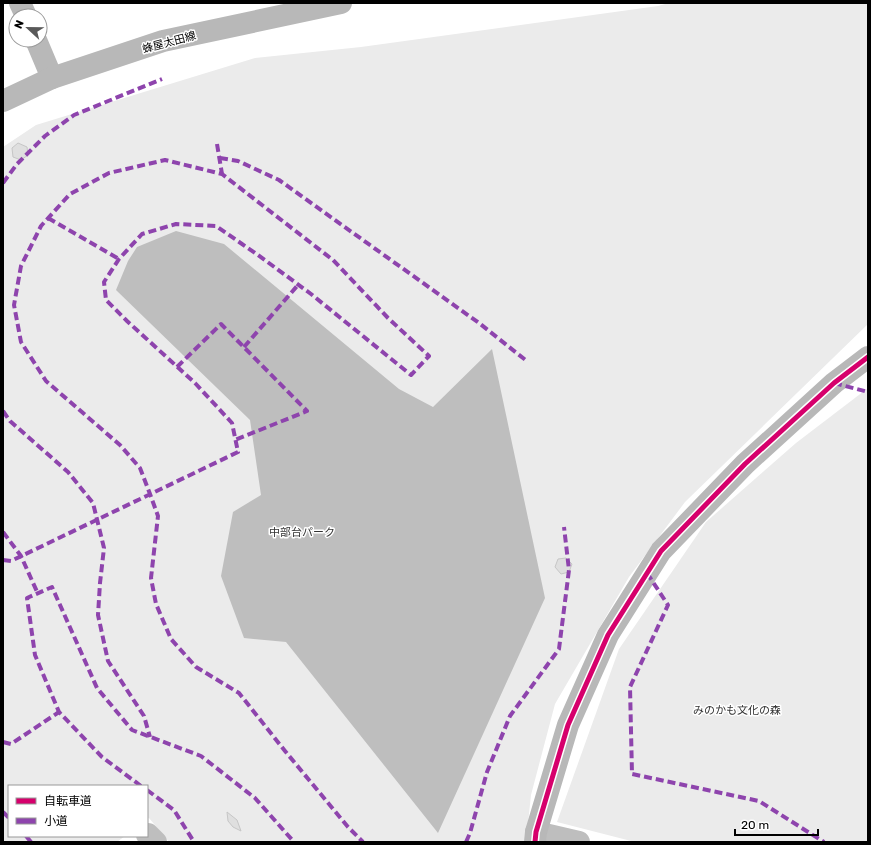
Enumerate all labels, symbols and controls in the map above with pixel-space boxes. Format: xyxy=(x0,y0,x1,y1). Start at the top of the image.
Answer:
north arrow xyxy=(8,8,48,48)
text: N xyxy=(12,18,27,31)
street label: 蜂屋太田線 xyxy=(141,29,197,56)
park label: 中部台パーク xyxy=(269,526,335,539)
park label: みのかも文化の森 xyxy=(693,704,781,717)
legend xyxy=(8,785,148,837)
text: 自転車道 xyxy=(44,794,92,808)
scale bar xyxy=(735,811,818,837)
text: 小道 xyxy=(44,814,68,828)
text: 20 m xyxy=(741,818,769,832)

